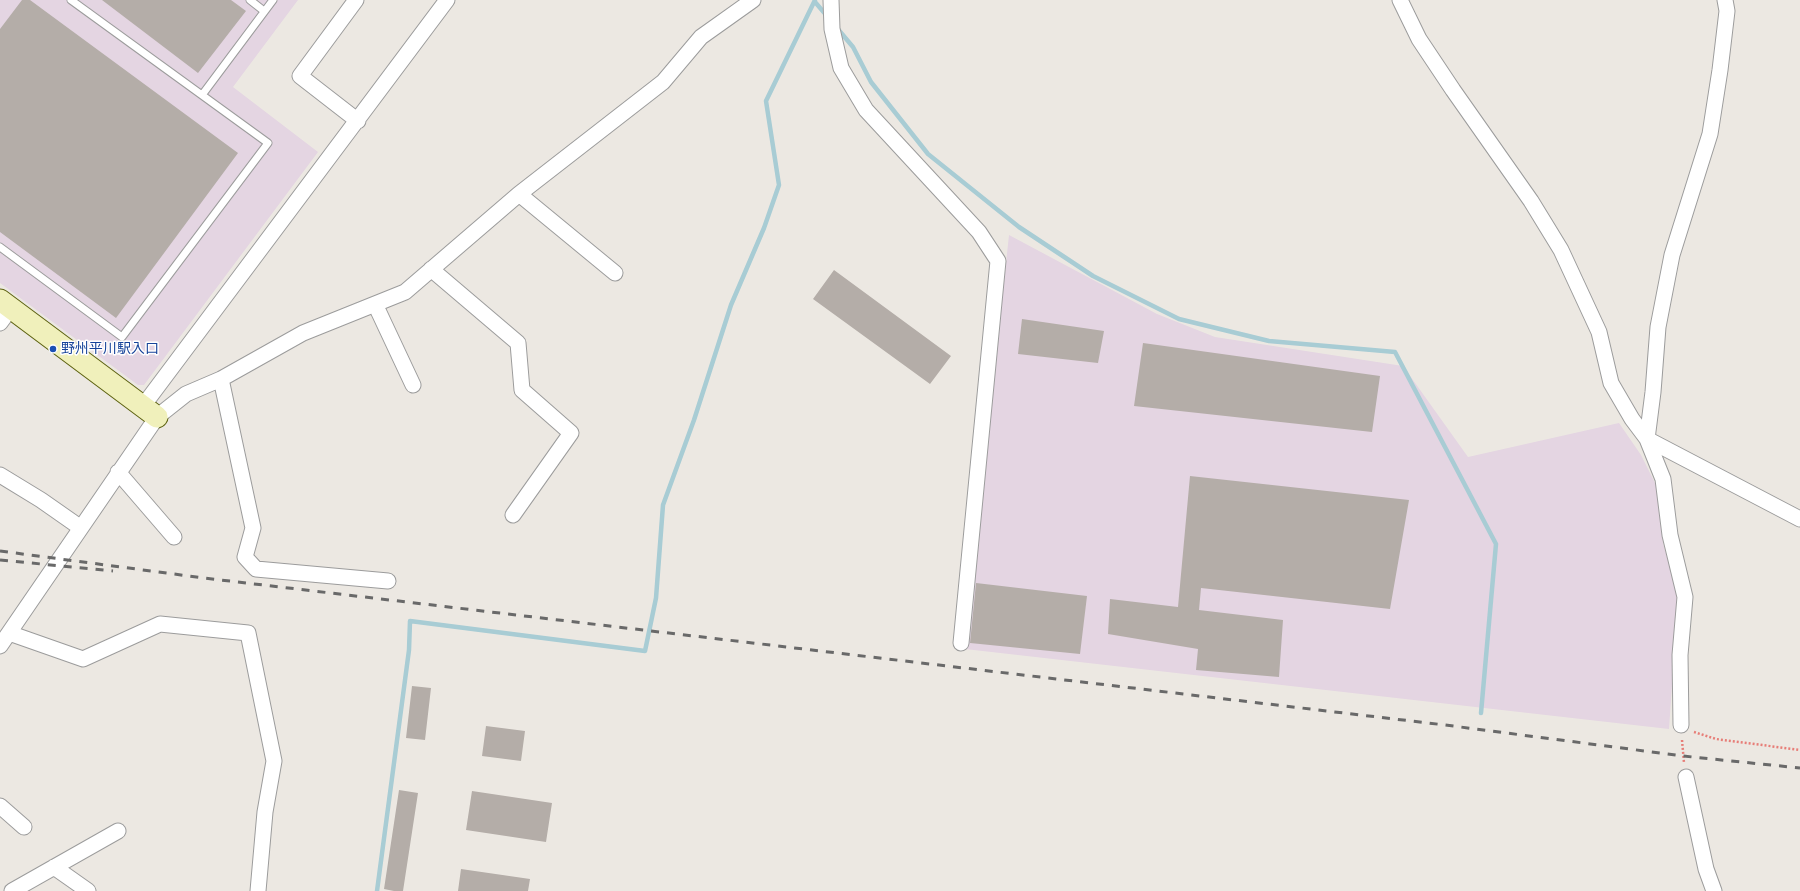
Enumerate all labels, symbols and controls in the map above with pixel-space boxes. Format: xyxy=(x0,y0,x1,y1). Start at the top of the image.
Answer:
place label: 野州平川駅入口 xyxy=(61,341,159,357)
marker: 野州平川駅入口 xyxy=(48,344,58,354)

